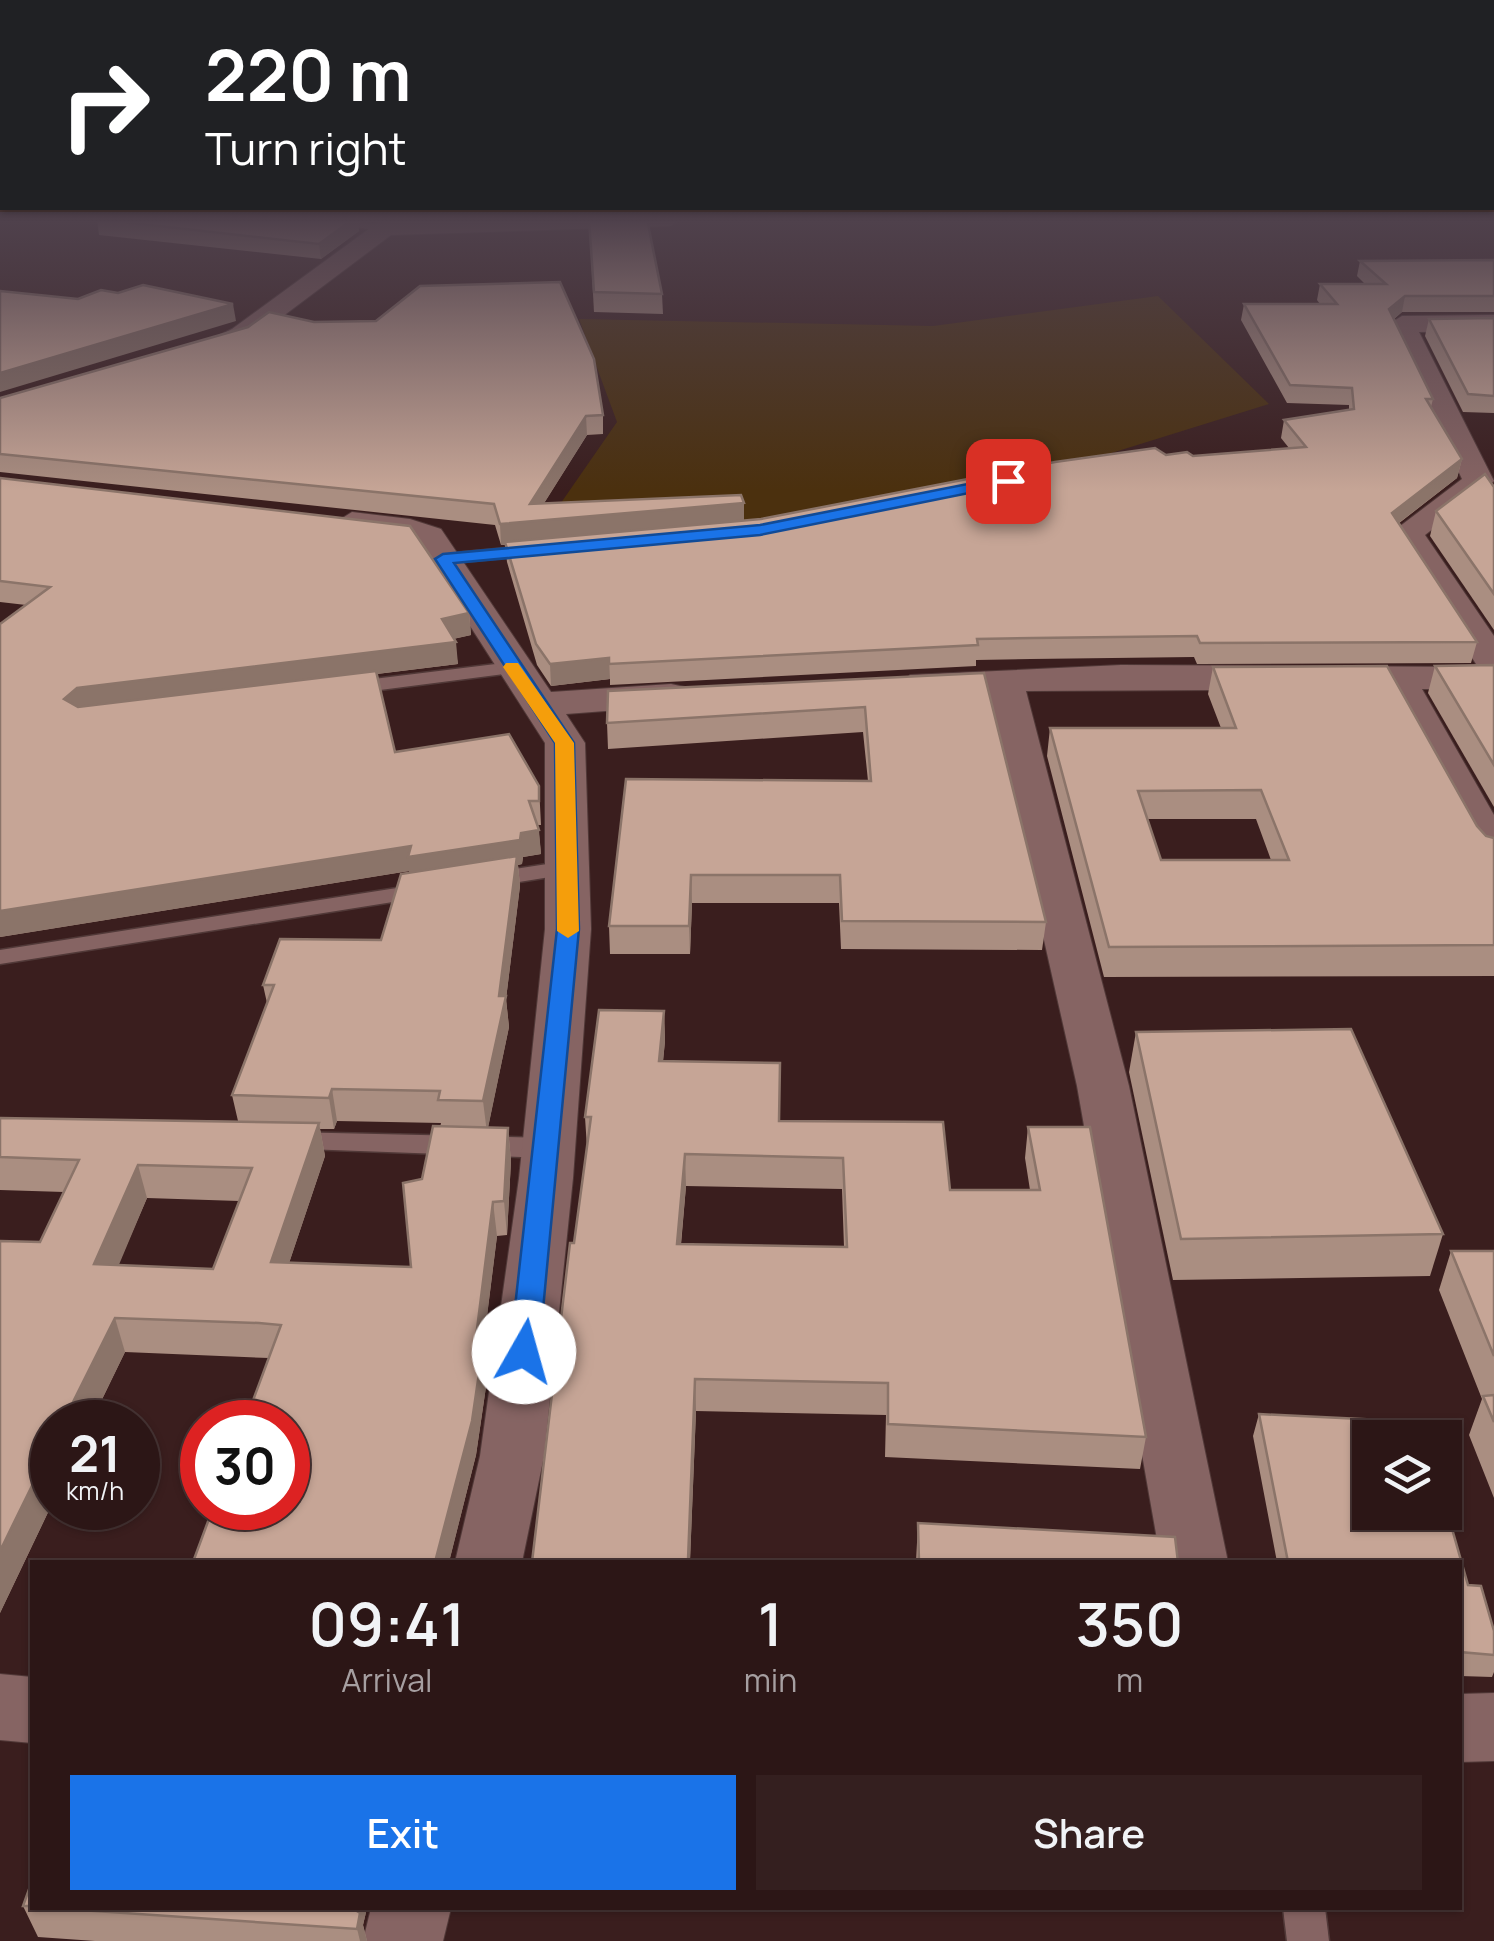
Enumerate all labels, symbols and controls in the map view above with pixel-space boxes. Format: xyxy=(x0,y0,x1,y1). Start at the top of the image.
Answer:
text: 220 m xyxy=(205,26,411,122)
icon: right xyxy=(40,40,170,170)
text: Turn right xyxy=(205,117,406,179)
pin xyxy=(966,439,1051,524)
icon: arrive xyxy=(981,454,1036,509)
position arrow xyxy=(472,1300,576,1404)
speed limit sign: 30 xyxy=(180,1400,310,1530)
text: 21 xyxy=(69,1419,121,1487)
map controls xyxy=(1352,1420,1462,1530)
button: layers xyxy=(1352,1420,1462,1530)
text: km/h xyxy=(66,1473,124,1508)
text: 09:41 xyxy=(308,1582,465,1664)
text: 1 xyxy=(758,1582,783,1664)
text: 350 xyxy=(1076,1582,1184,1664)
text: Arrival xyxy=(341,1658,433,1702)
text: min xyxy=(744,1658,797,1702)
text: m xyxy=(1116,1658,1143,1702)
button: Exit xyxy=(70,1775,736,1890)
button: Share xyxy=(756,1775,1422,1890)

